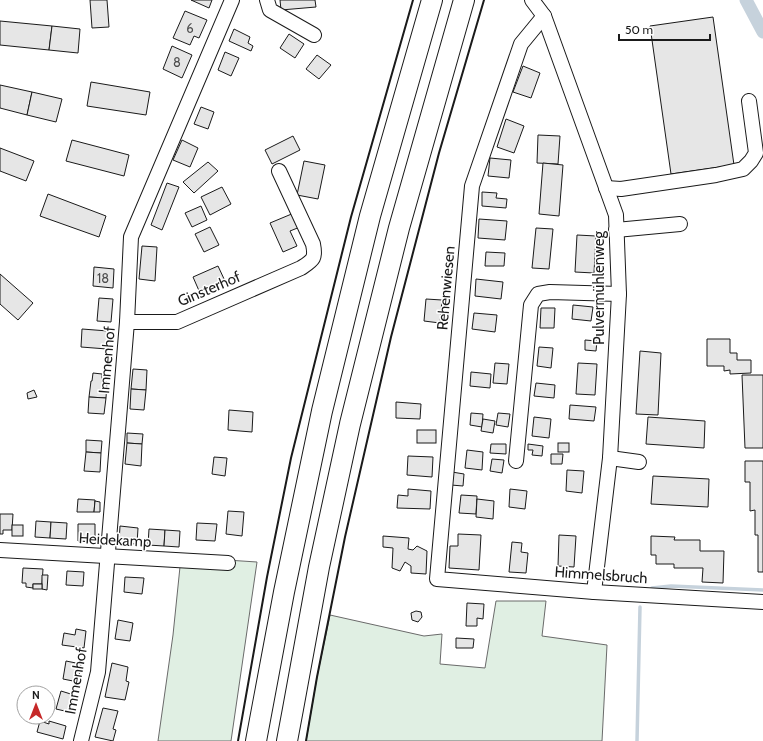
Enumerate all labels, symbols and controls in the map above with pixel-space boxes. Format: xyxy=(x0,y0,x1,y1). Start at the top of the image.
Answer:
scale bar xyxy=(619,16,710,42)
house number: 6 xyxy=(186,20,194,36)
text: 50 m xyxy=(625,22,653,37)
house number: 8 xyxy=(173,54,181,70)
street label: Pulvermühlenweg xyxy=(590,231,608,345)
street label: Rehenwiesen xyxy=(433,245,459,331)
street label: Ginsterhof xyxy=(175,268,243,310)
house number: 18 xyxy=(97,270,109,286)
street label: Immenhof xyxy=(95,326,119,394)
street label: Heidekamp xyxy=(78,529,152,551)
street label: Himmelsbruch xyxy=(554,563,648,587)
street label: Immenhof xyxy=(61,646,91,716)
north arrow xyxy=(16,685,56,725)
text: N xyxy=(32,688,40,702)

